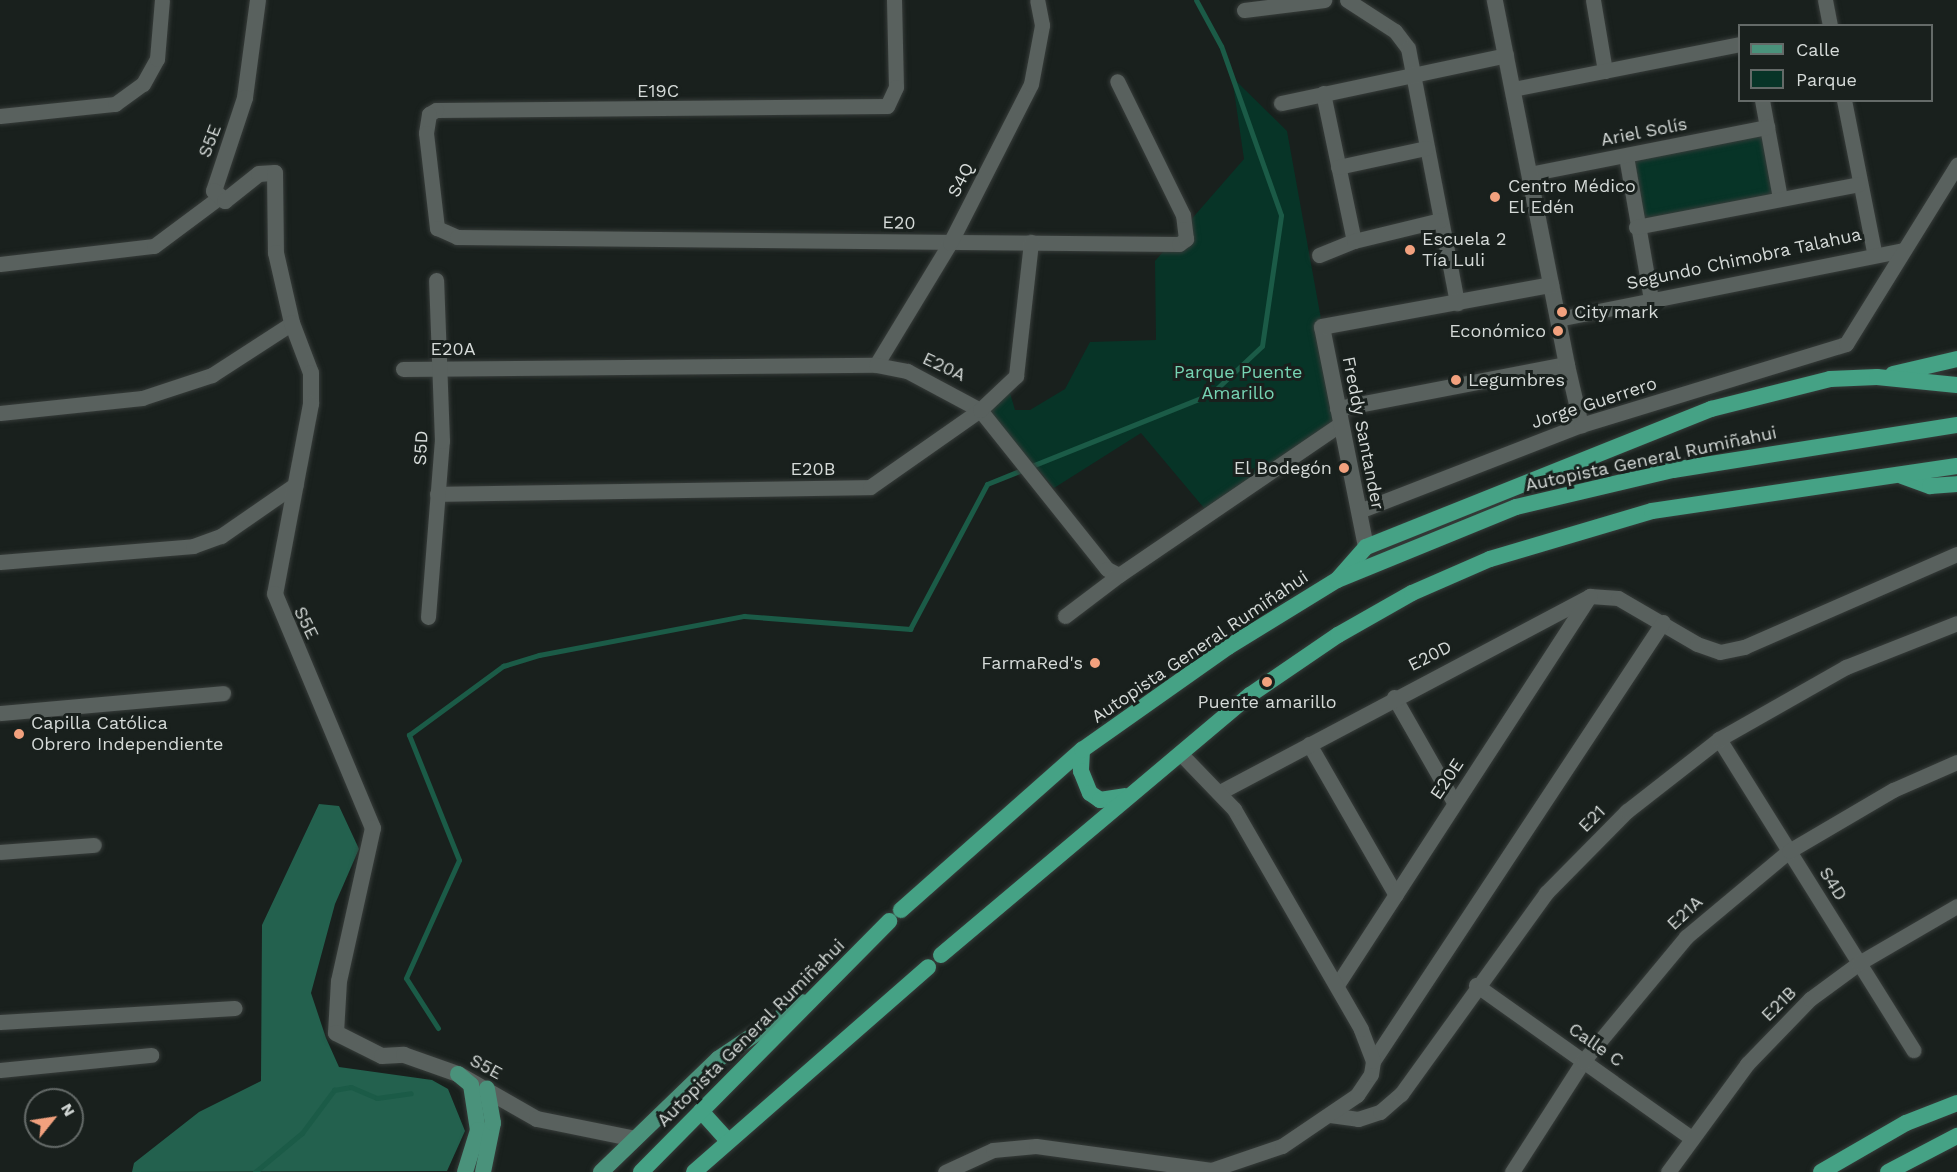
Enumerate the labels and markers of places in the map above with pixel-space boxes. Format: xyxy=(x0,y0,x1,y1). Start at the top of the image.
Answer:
place label: Centro Médico El Edén xyxy=(1508,176,1636,219)
marker: Centro Médico El Edén xyxy=(1486,188,1504,206)
place label: Escuela 2 Tía Luli xyxy=(1422,229,1507,272)
marker: Escuela 2 Tía Luli xyxy=(1403,243,1417,257)
place label: City mark xyxy=(1574,301,1659,323)
marker: City mark xyxy=(1555,305,1569,319)
place label: Económico xyxy=(1449,320,1546,342)
marker: Económico xyxy=(1551,324,1565,338)
place label: Legumbres xyxy=(1468,369,1565,391)
marker: Legumbres xyxy=(1449,373,1463,387)
place label: El Bodegón xyxy=(1233,457,1332,479)
marker: El Bodegón xyxy=(1337,461,1351,475)
place label: FarmaRed's xyxy=(981,652,1083,674)
marker: FarmaRed's xyxy=(1088,656,1102,670)
marker: Puente amarillo xyxy=(1260,675,1274,689)
place label: Puente amarillo xyxy=(1197,691,1337,713)
place label: Capilla Católica Obrero Independiente xyxy=(31,713,223,756)
marker: Capilla Católica Obrero Independiente xyxy=(12,727,26,741)

